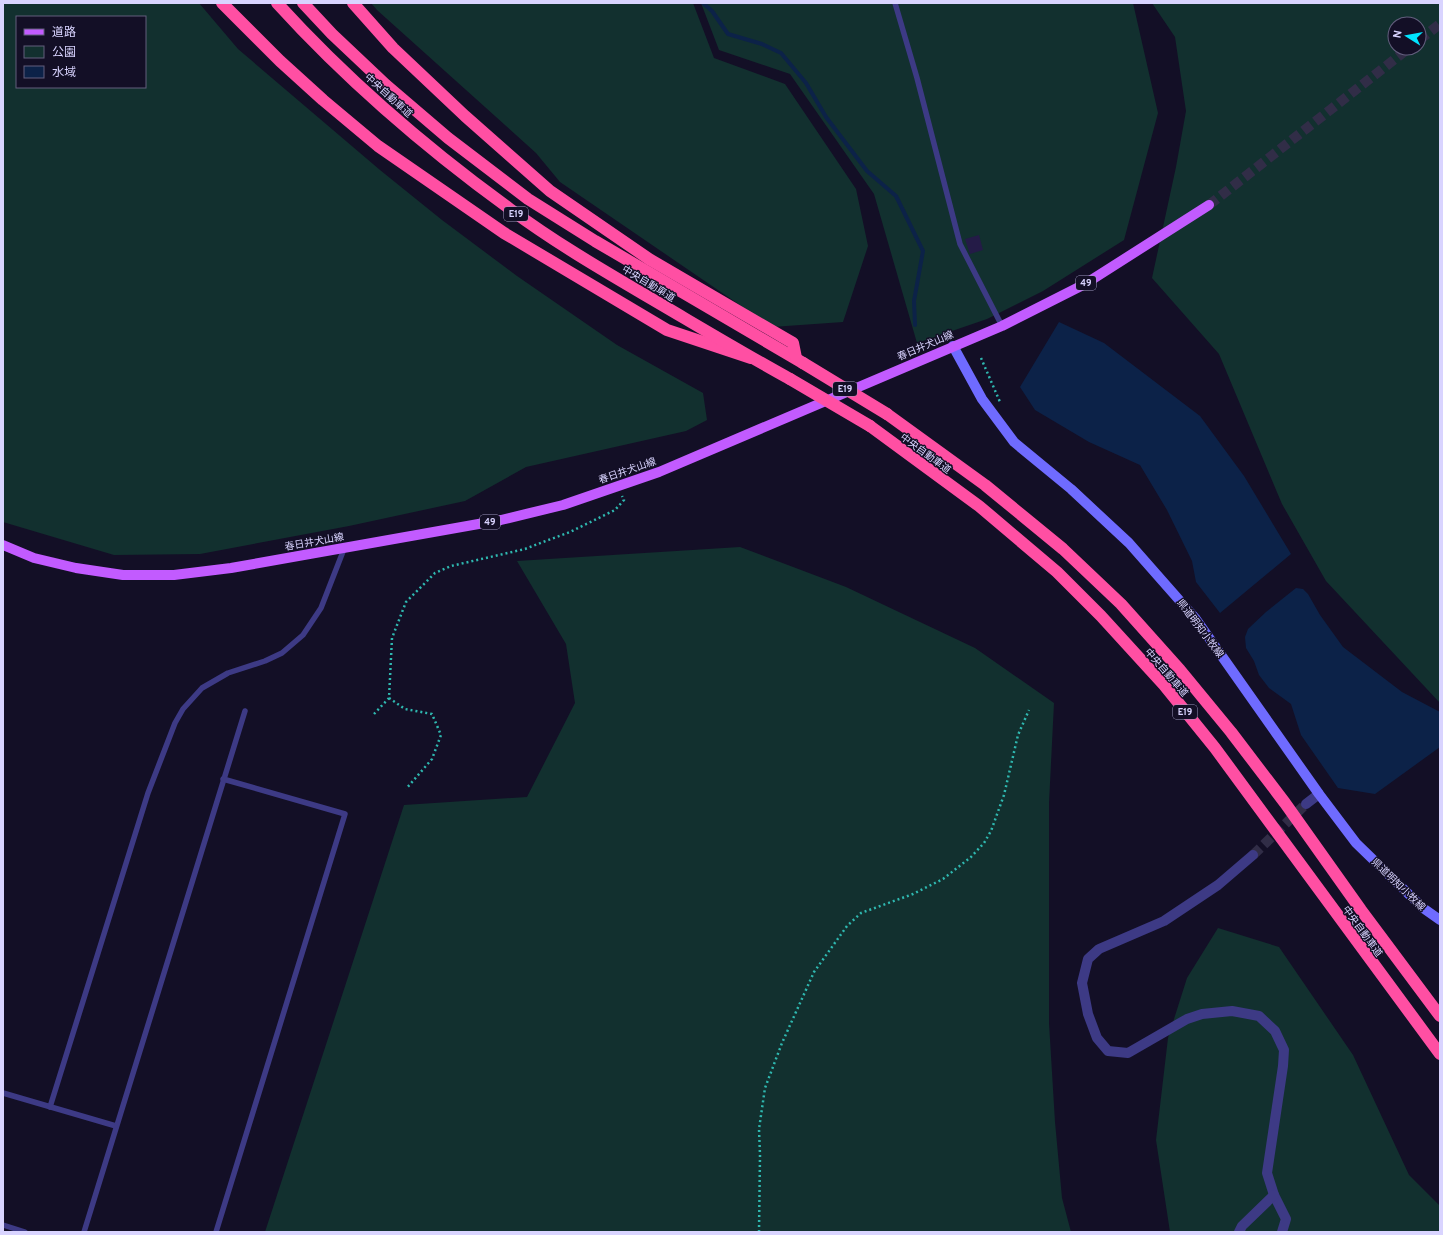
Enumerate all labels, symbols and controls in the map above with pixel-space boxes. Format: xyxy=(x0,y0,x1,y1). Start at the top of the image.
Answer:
legend xyxy=(16,16,146,88)
north arrow xyxy=(1387,16,1427,56)
text: 道路 xyxy=(52,25,76,41)
text: N xyxy=(1391,29,1406,39)
text: 公園 xyxy=(52,45,76,61)
text: 水域 xyxy=(52,65,76,81)
street label: 中央自動車道 xyxy=(361,71,415,121)
road number: E19 xyxy=(504,207,528,221)
street label: 中央自動車道 xyxy=(619,263,677,305)
road number: 49 xyxy=(1076,276,1096,290)
street label: 春日井犬山線 xyxy=(895,329,956,364)
road number: E19 xyxy=(833,382,857,396)
street label: 中央自動車道 xyxy=(897,431,953,477)
street label: 春日井犬山線 xyxy=(597,456,658,487)
road number: 49 xyxy=(480,515,500,529)
street label: 春日井犬山線 xyxy=(284,531,345,554)
street label: 県道明知小牧線 xyxy=(1174,597,1226,661)
street label: 中央自動車道 xyxy=(1141,646,1190,700)
road number: E19 xyxy=(1173,705,1197,719)
street label: 県道明知小牧線 xyxy=(1368,856,1428,914)
street label: 中央自動車道 xyxy=(1339,904,1385,960)

